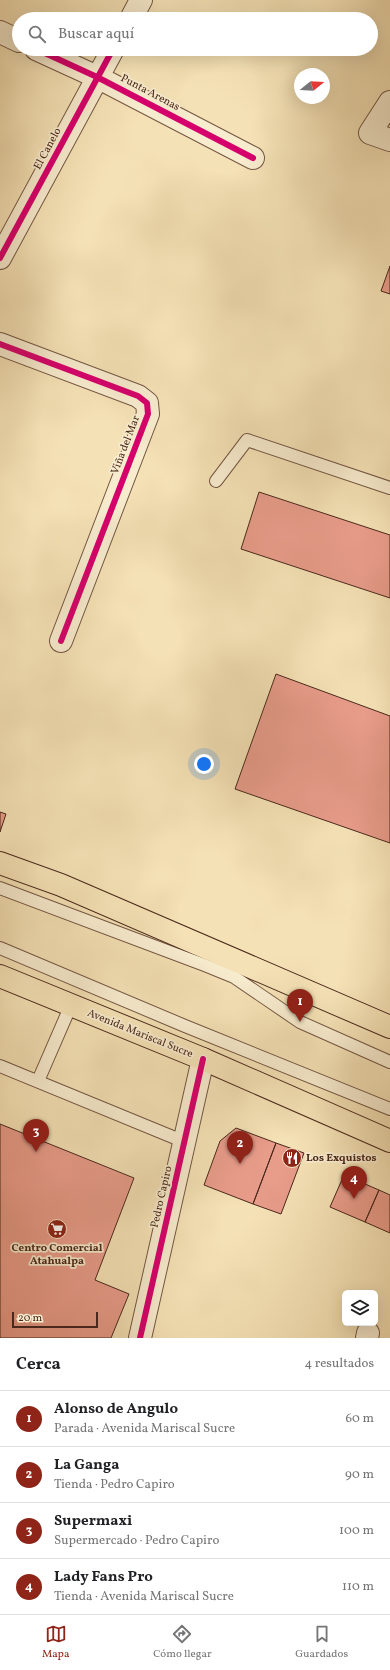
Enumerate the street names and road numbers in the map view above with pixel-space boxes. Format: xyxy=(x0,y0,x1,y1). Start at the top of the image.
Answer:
street label: Punta Arenas xyxy=(118,71,182,115)
street label: El Canelo xyxy=(31,125,65,173)
street label: Viña del Mar xyxy=(108,413,144,477)
street label: Avenida Mariscal Sucre xyxy=(85,1006,195,1062)
street label: Pedro Capiro xyxy=(148,1164,176,1229)

